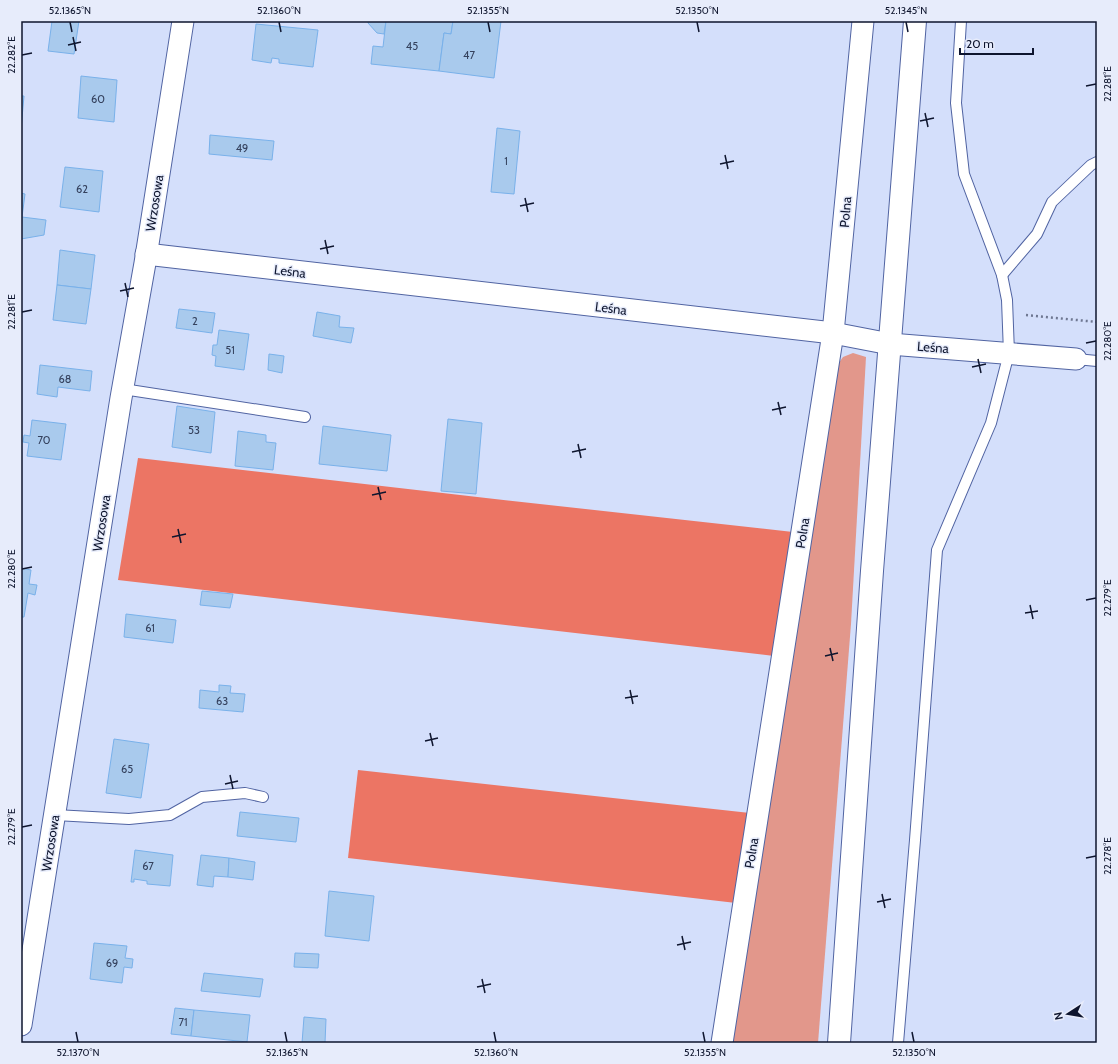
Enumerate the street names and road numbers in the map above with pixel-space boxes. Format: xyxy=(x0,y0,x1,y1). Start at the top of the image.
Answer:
street label: Wrzosowa xyxy=(142,173,166,233)
street label: Polna xyxy=(836,195,854,228)
street label: Leśna xyxy=(273,261,308,281)
street label: Leśna xyxy=(594,298,629,318)
street label: Leśna xyxy=(917,338,950,356)
street label: Wrzosowa xyxy=(89,493,113,553)
street label: Polna xyxy=(792,516,812,550)
street label: Wrzosowa xyxy=(38,813,62,873)
street label: Polna xyxy=(741,836,761,870)

